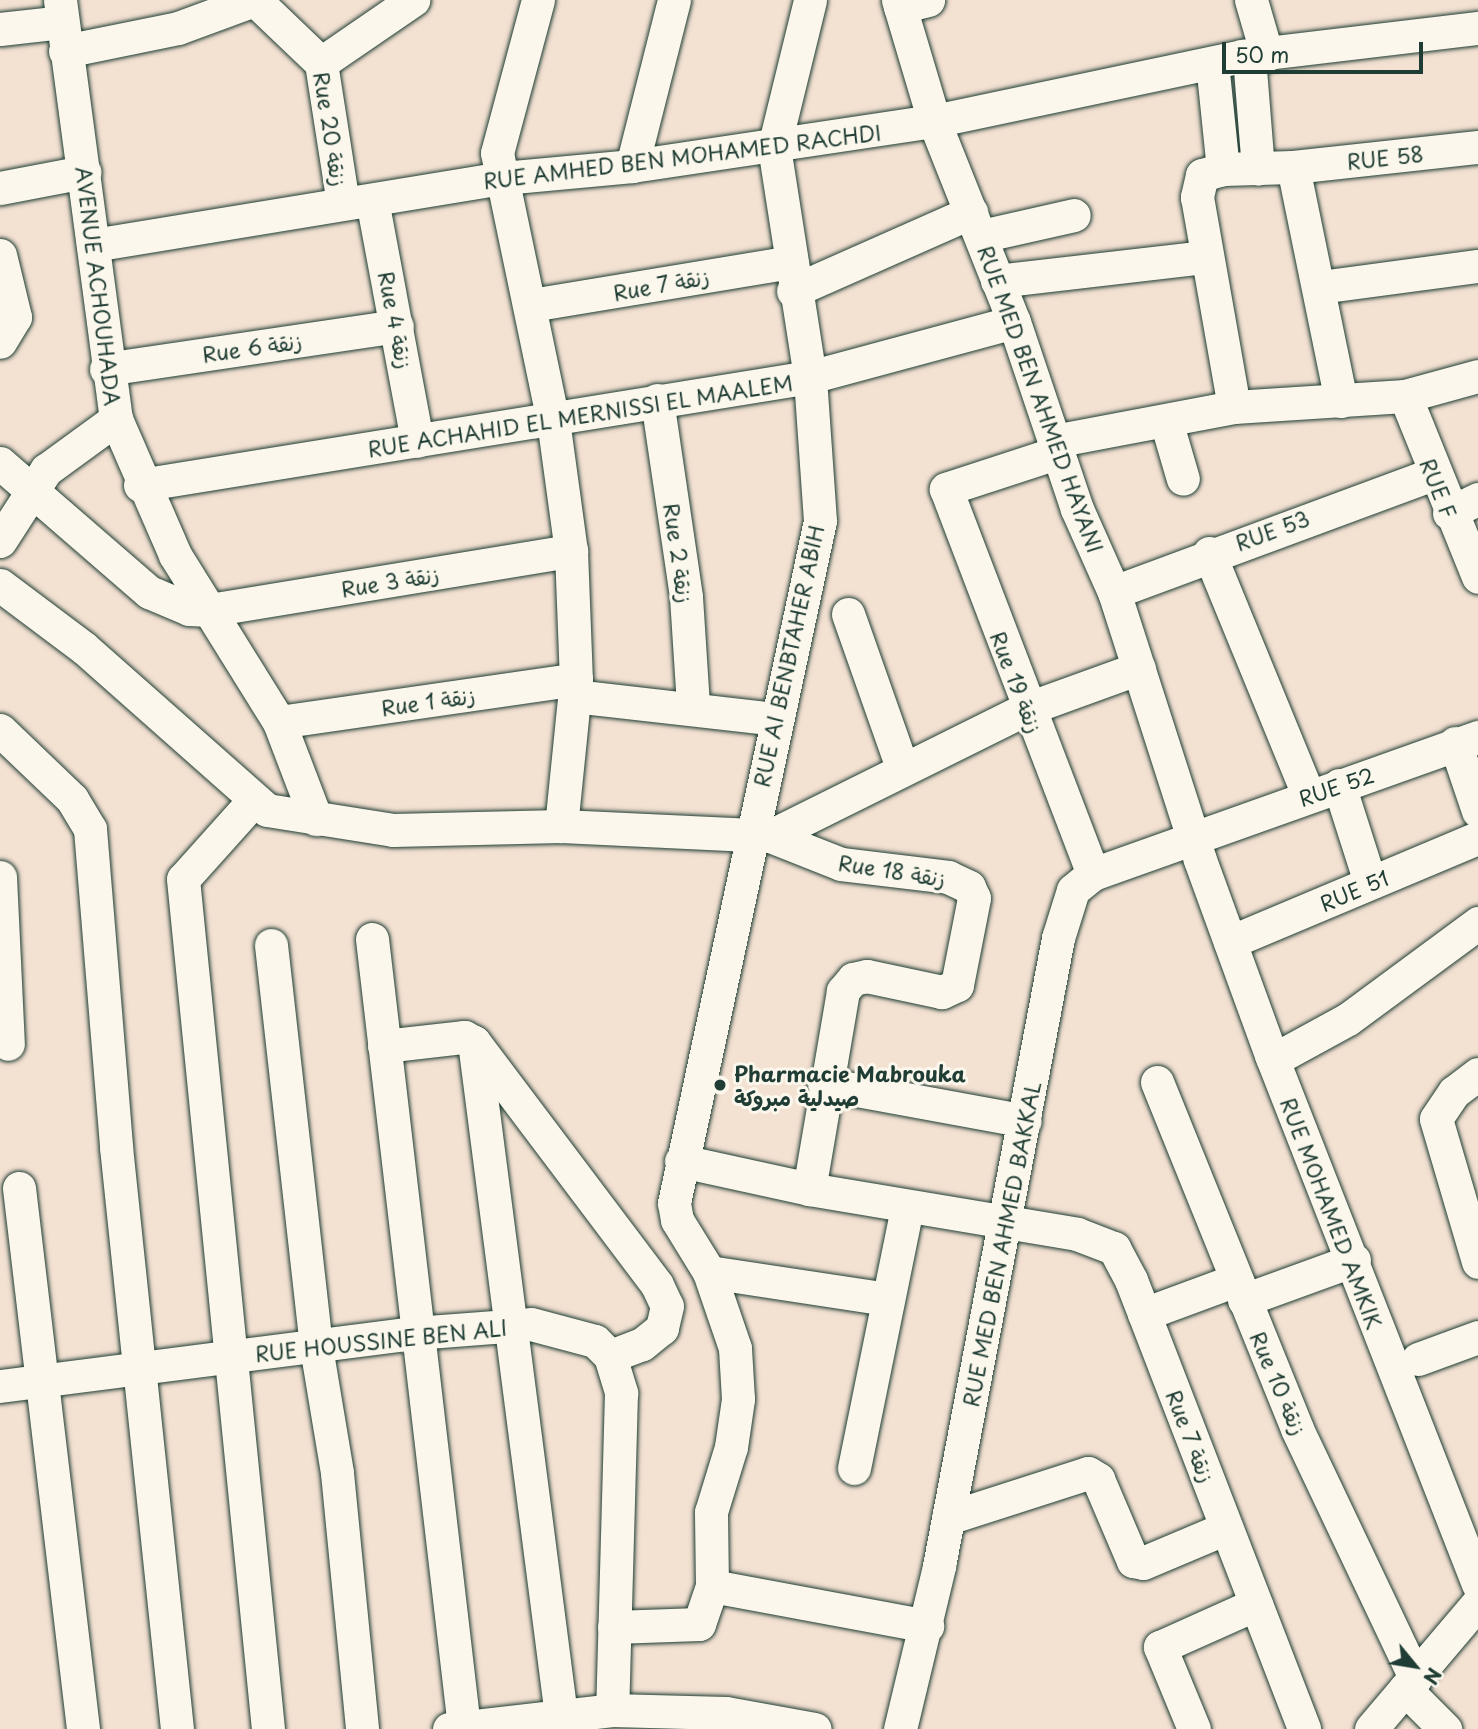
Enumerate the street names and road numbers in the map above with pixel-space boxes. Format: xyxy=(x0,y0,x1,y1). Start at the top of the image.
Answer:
street label: Rue 20 زنقة xyxy=(309,69,353,189)
street label: RUE AMHED BEN MOHAMED RACHDI xyxy=(481,119,883,193)
street label: RUE 58 xyxy=(1345,140,1425,174)
street label: AVENUE ACHOUHADA xyxy=(72,165,126,407)
street label: RUE MED BEN AHMED HAYANI xyxy=(973,241,1109,557)
street label: Rue 7 زنقة xyxy=(610,263,712,305)
street label: Rue 4 زنقة xyxy=(374,268,418,372)
street label: Rue 6 زنقة xyxy=(200,327,304,367)
street label: RUE ACHAHID EL MERNISSI EL MAALEM xyxy=(364,369,796,461)
street label: RUE F xyxy=(1415,454,1463,522)
street label: Rue 2 زنقة xyxy=(659,501,699,605)
street label: RUE 53 xyxy=(1231,505,1313,555)
street label: RUE AI BENBTAHER ABIH xyxy=(748,521,828,791)
street label: Rue 3 زنقة xyxy=(338,561,442,601)
street label: Rue 19 زنقة xyxy=(986,627,1048,737)
street label: Rue 1 زنقة xyxy=(378,682,478,720)
street label: RUE 52 xyxy=(1295,761,1377,811)
street label: Rue 18 زنقة xyxy=(836,849,948,891)
street label: RUE 51 xyxy=(1315,864,1393,916)
street label: RUE MED BEN AHMED BAKKAL xyxy=(957,1078,1045,1410)
street label: RUE MOHAMED AMKIK xyxy=(1276,1093,1388,1333)
street label: RUE HOUSSINE BEN ALI xyxy=(254,1314,508,1366)
street label: Rue 10 زنقة xyxy=(1246,1327,1312,1439)
street label: Rue 7 زنقة xyxy=(1162,1385,1220,1487)

